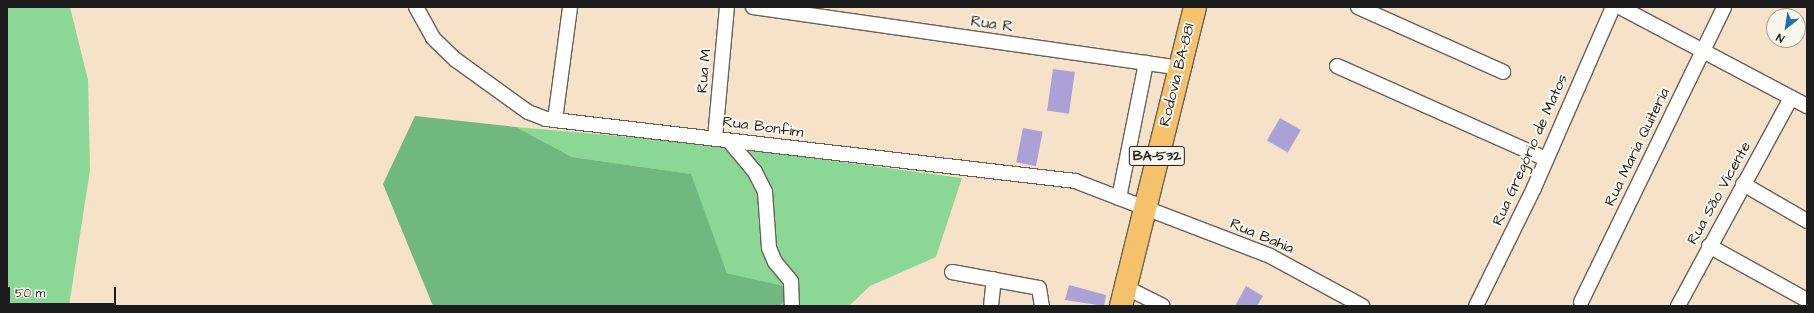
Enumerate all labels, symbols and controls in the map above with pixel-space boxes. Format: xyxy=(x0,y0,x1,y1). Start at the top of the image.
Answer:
north arrow xyxy=(1766,8,1806,48)
street label: Rua R xyxy=(970,12,1014,36)
street label: Rodovia BA-881 xyxy=(1156,22,1198,128)
text: N xyxy=(1774,30,1787,46)
street label: Rua M xyxy=(693,48,715,94)
street label: Rua Gregório de Matos xyxy=(1488,72,1572,228)
street label: Rua Maria Quiteria xyxy=(1601,85,1673,209)
street label: Rua Bonfim xyxy=(721,112,805,142)
street label: Rua São Vicente xyxy=(1683,139,1755,247)
road number: BA-532 xyxy=(1128,144,1186,168)
street label: Rua Bahia xyxy=(1227,215,1297,257)
scale bar xyxy=(10,279,118,305)
text: 50 m xyxy=(15,285,45,302)

